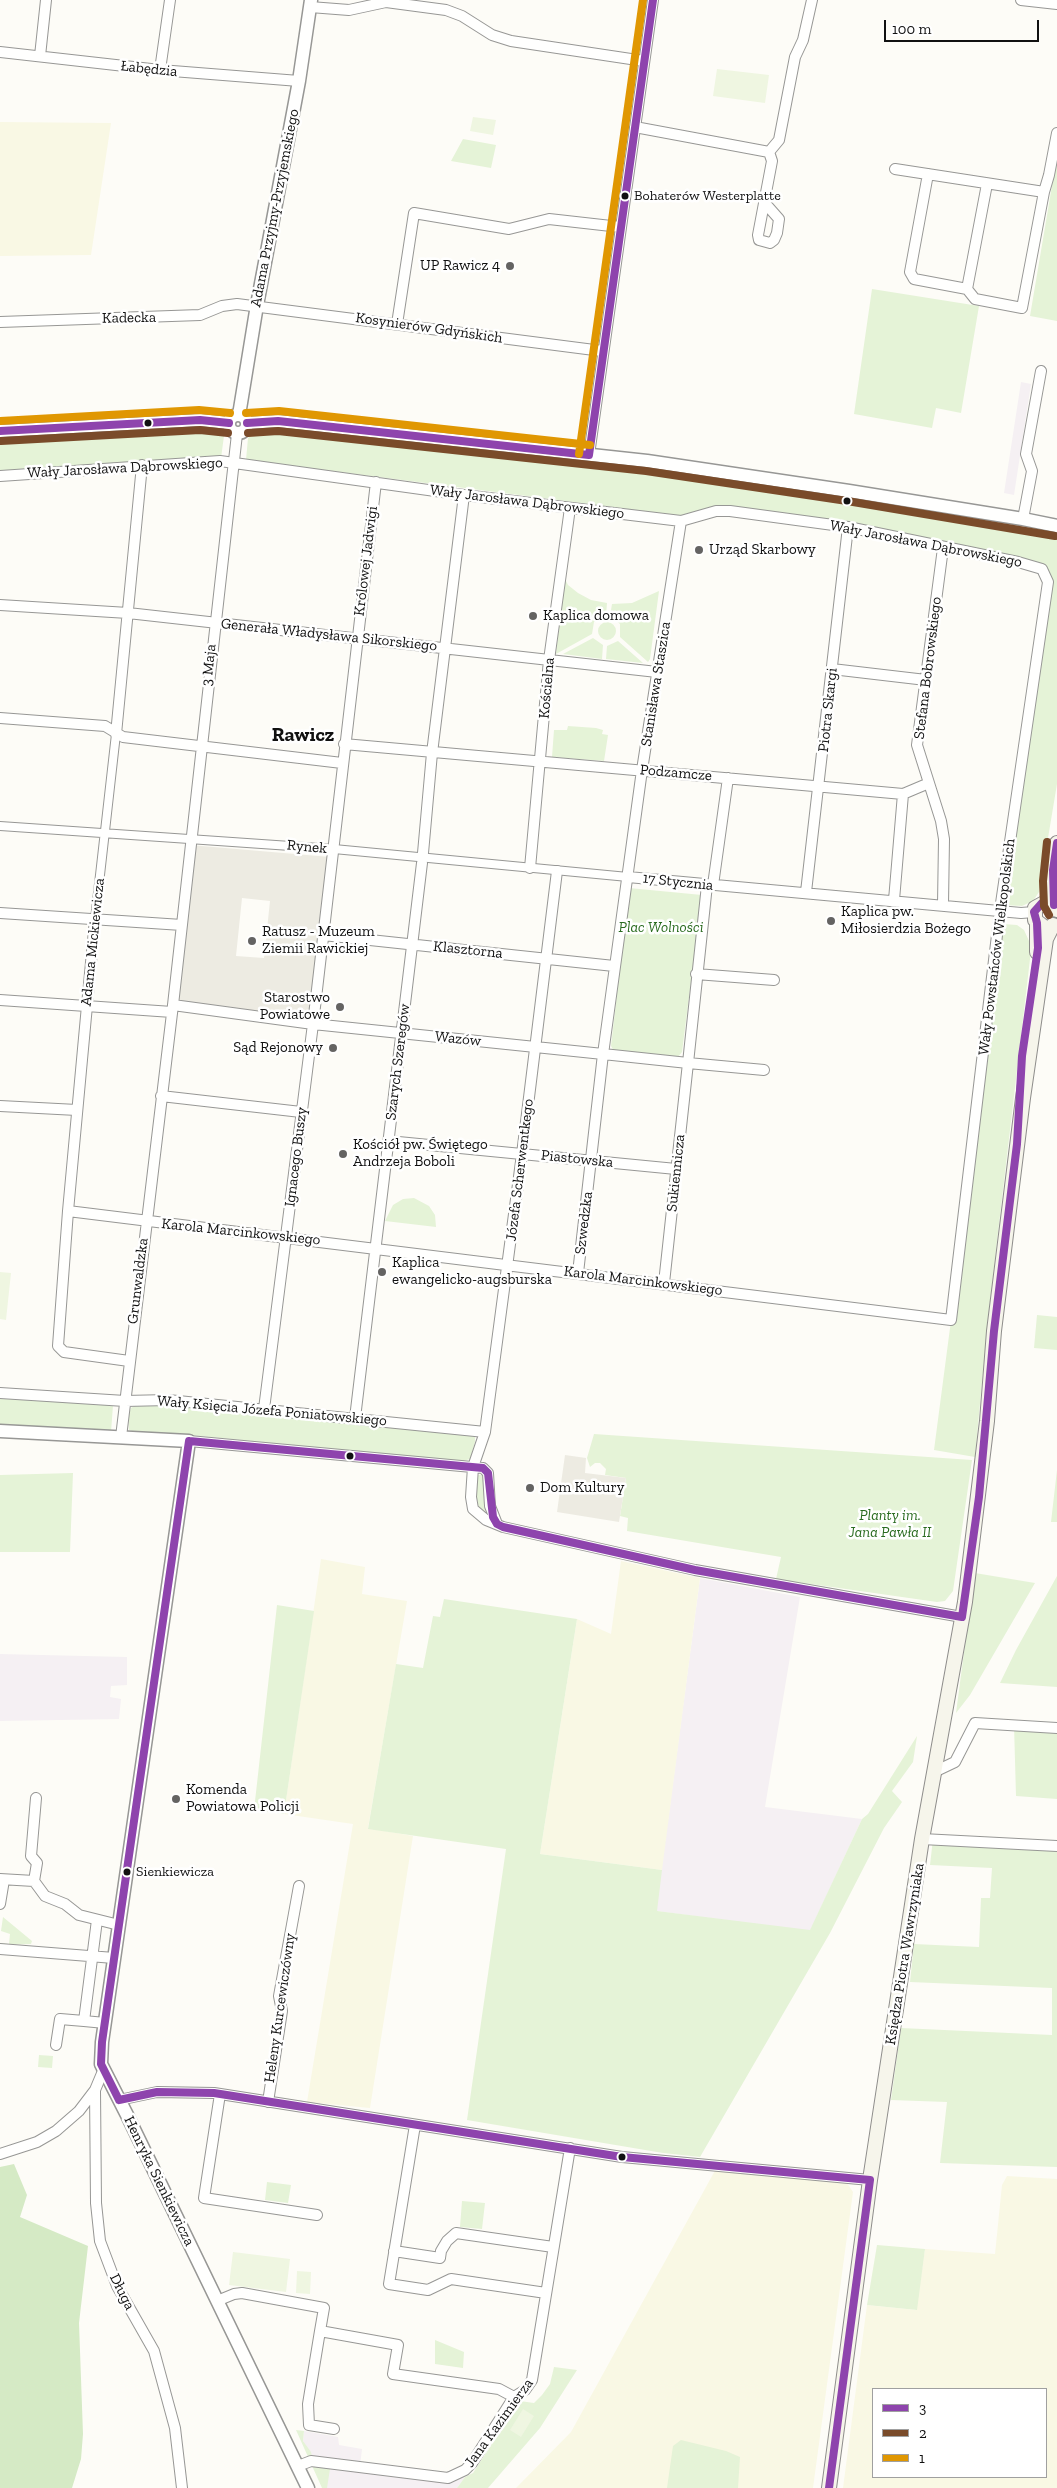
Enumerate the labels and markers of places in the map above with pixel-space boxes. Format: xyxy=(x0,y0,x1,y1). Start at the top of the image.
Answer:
place label: Bohaterów Westerplatte xyxy=(634,188,781,204)
marker: Bohaterów Westerplatte xyxy=(620,191,630,201)
place label: UP Rawicz 4 xyxy=(420,257,500,275)
marker: UP Rawicz 4 xyxy=(504,260,516,272)
unlabelled marker xyxy=(143,418,153,428)
unlabelled marker xyxy=(842,496,852,506)
place label: Urząd Skarbowy xyxy=(709,541,816,559)
marker: Urząd Skarbowy xyxy=(693,544,705,556)
place label: Kaplica domowa xyxy=(543,607,649,625)
marker: Kaplica domowa xyxy=(527,610,539,622)
place label: Kaplica pw. Miłosierdzia Bożego xyxy=(841,903,971,938)
marker: Kaplica pw. Miłosierdzia Bożego xyxy=(825,915,837,927)
place label: Ratusz - Muzeum Ziemii Rawickiej xyxy=(262,923,375,958)
marker: Ratusz - Muzeum Ziemii Rawickiej xyxy=(246,935,258,947)
place label: Starostwo Powiatowe xyxy=(260,989,330,1024)
marker: Starostwo Powiatowe xyxy=(334,1001,346,1013)
place label: Sąd Rejonowy xyxy=(233,1039,323,1057)
marker: Sąd Rejonowy xyxy=(327,1042,339,1054)
place label: Kościół pw. Świętego Andrzeja Boboli xyxy=(353,1136,488,1171)
marker: Kościół pw. Świętego Andrzeja Boboli xyxy=(337,1148,349,1160)
place label: Kaplica ewangelicko-augsburska xyxy=(392,1254,552,1289)
marker: Kaplica ewangelicko-augsburska xyxy=(376,1266,388,1278)
unlabelled marker xyxy=(345,1451,355,1461)
place label: Dom Kultury xyxy=(540,1479,624,1497)
marker: Dom Kultury xyxy=(524,1482,536,1494)
place label: Komenda Powiatowa Policji xyxy=(186,1781,299,1816)
marker: Komenda Powiatowa Policji xyxy=(170,1793,182,1805)
place label: Sienkiewicza xyxy=(136,1864,214,1880)
marker: Sienkiewicza xyxy=(122,1867,132,1877)
unlabelled marker xyxy=(617,2152,627,2162)

